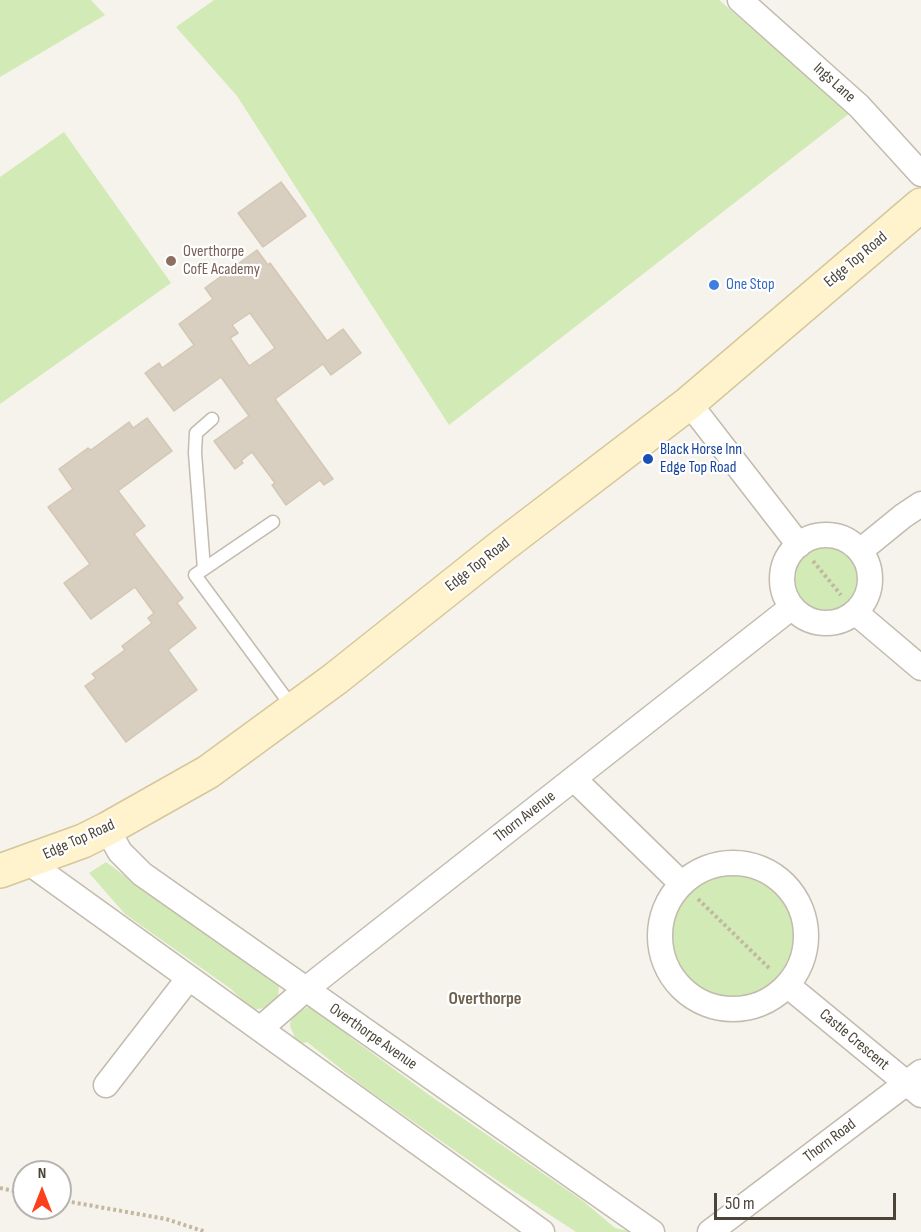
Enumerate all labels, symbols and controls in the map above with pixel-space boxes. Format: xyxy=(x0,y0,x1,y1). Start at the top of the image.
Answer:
street label: Ings Lane xyxy=(809,59,859,107)
street label: Edge Top Road xyxy=(821,228,891,292)
place label: Overthorpe CofE Academy xyxy=(183,242,260,280)
marker: Overthorpe CofE Academy xyxy=(164,254,178,268)
place label: One Stop xyxy=(726,275,775,295)
marker: One Stop xyxy=(707,278,721,292)
place label: Black Horse Inn Edge Top Road xyxy=(660,440,742,478)
marker: Black Horse Inn Edge Top Road xyxy=(641,452,655,466)
street label: Edge Top Road xyxy=(442,534,514,596)
street label: Thorn Avenue xyxy=(490,787,560,847)
street label: Edge Top Road xyxy=(40,816,118,864)
district label: Overthorpe xyxy=(448,988,522,1010)
street label: Overthorpe Avenue xyxy=(325,1000,421,1074)
street label: Castle Crescent xyxy=(815,1005,893,1075)
street label: Thorn Road xyxy=(800,1115,860,1167)
north arrow xyxy=(12,1160,72,1220)
text: N xyxy=(38,1164,46,1183)
scale bar xyxy=(717,1181,898,1219)
text: 50 m xyxy=(725,1193,755,1214)

